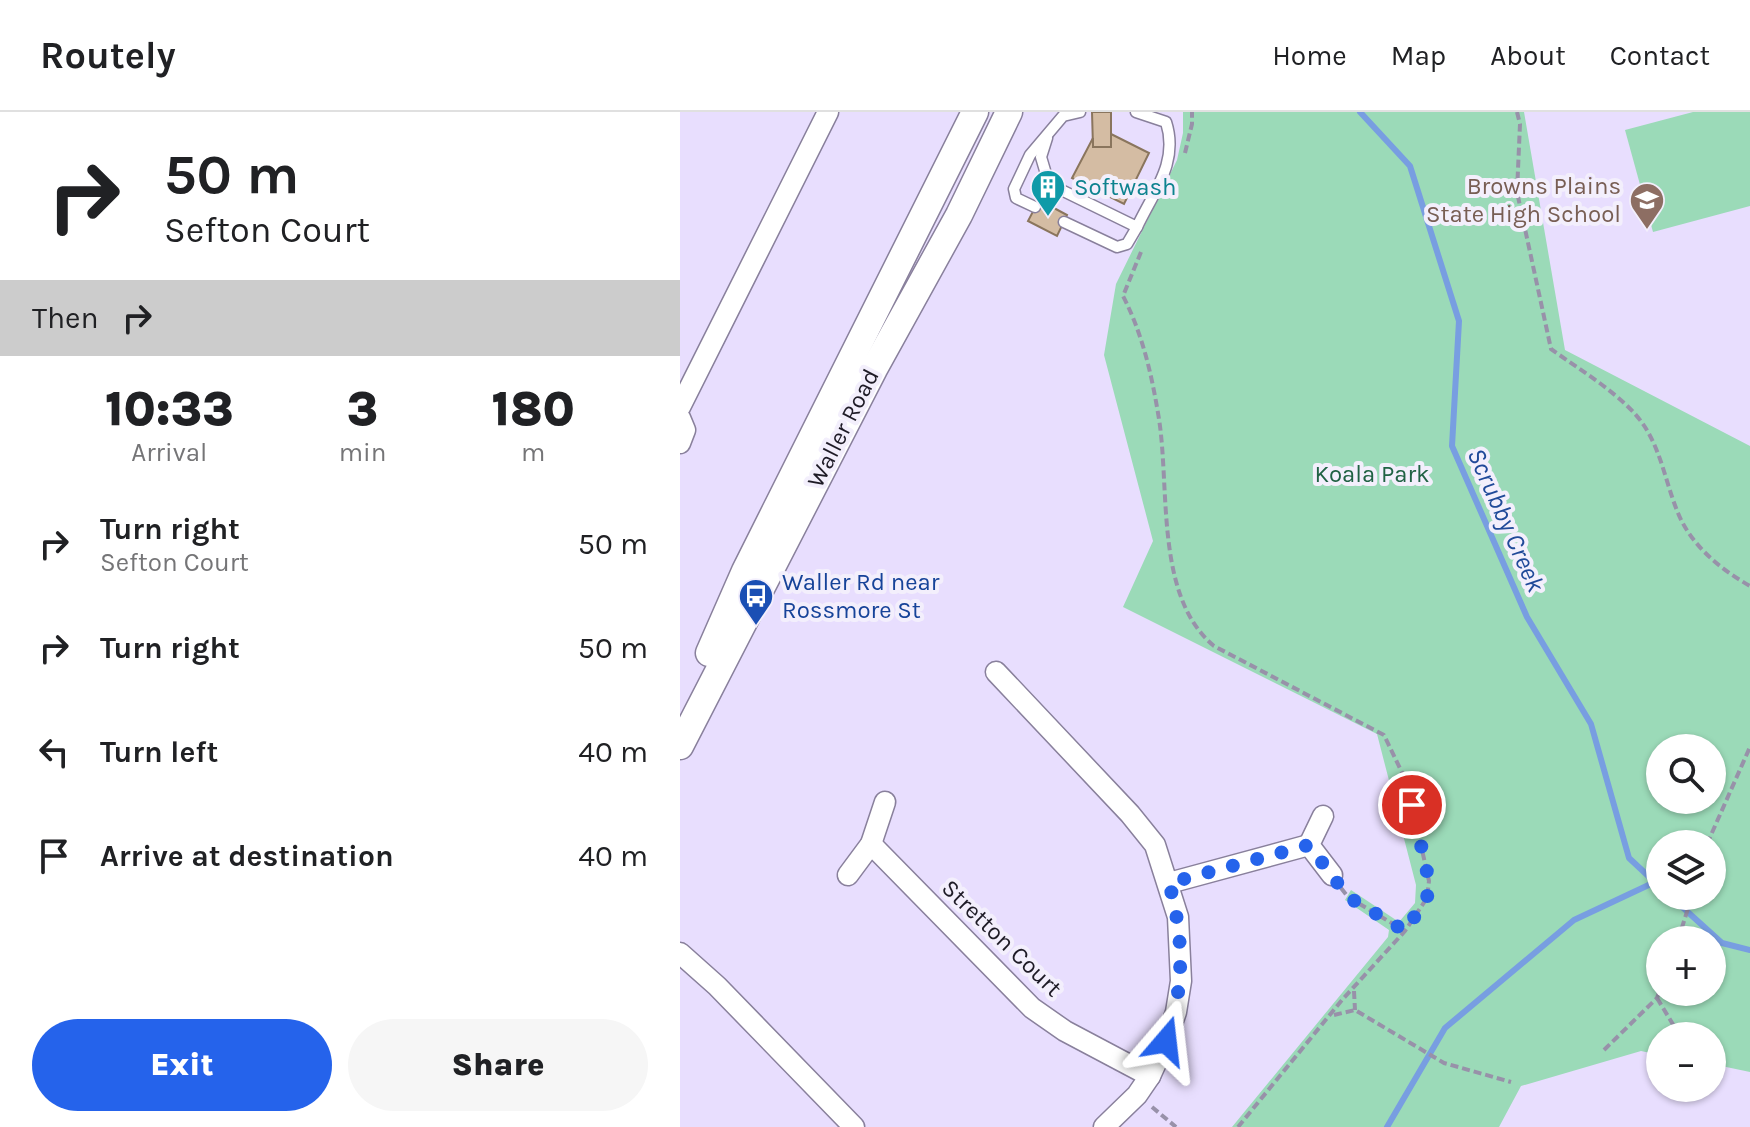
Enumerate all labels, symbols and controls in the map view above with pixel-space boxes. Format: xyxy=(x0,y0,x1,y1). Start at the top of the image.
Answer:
text: Routely xyxy=(40,33,176,78)
text: Home xyxy=(1272,39,1347,72)
text: Map xyxy=(1391,39,1446,72)
text: About xyxy=(1490,39,1566,72)
text: Contact xyxy=(1610,39,1710,72)
text: 50 m xyxy=(164,142,299,207)
icon: right xyxy=(32,144,136,248)
building icon: Softwash xyxy=(1029,168,1067,218)
place label: Browns Plains State High School xyxy=(1426,172,1621,228)
place label: Softwash xyxy=(1074,173,1177,201)
school or university icon: Browns Plains State High School xyxy=(1628,181,1666,231)
text: Sefton Court xyxy=(164,209,370,251)
icon: right xyxy=(115,296,159,340)
text: Then xyxy=(32,300,99,336)
street label: Waller Road xyxy=(801,364,885,492)
text: 10:33 xyxy=(105,381,234,437)
text: 3 xyxy=(347,381,378,437)
text: 180 xyxy=(492,381,575,437)
text: Arrival xyxy=(131,437,207,468)
text: min xyxy=(339,437,386,468)
text: m xyxy=(521,437,545,468)
water label: Scrubby Creek xyxy=(1461,443,1552,597)
park label: Koala Park xyxy=(1314,460,1430,488)
text: Turn right xyxy=(100,511,240,547)
icon: right xyxy=(32,522,76,566)
text: 50 m xyxy=(578,526,648,562)
text: Sefton Court xyxy=(100,547,249,578)
place label: Waller Rd near Rossmore St xyxy=(782,568,940,624)
bus stop icon: Waller Rd near Rossmore St xyxy=(737,577,775,627)
icon: right xyxy=(32,626,76,670)
text: Turn right xyxy=(100,630,240,666)
text: 50 m xyxy=(578,630,648,666)
icon: left xyxy=(32,730,76,774)
text: Turn left xyxy=(100,734,218,770)
text: 40 m xyxy=(578,734,648,770)
map controls xyxy=(1646,734,1726,1102)
button: search xyxy=(1646,734,1726,814)
pin xyxy=(1378,771,1446,839)
icon: arrive xyxy=(1390,783,1434,827)
button: layers xyxy=(1646,830,1726,910)
icon: arrive xyxy=(32,834,76,878)
text: Arrive at destination xyxy=(100,838,394,874)
text: 40 m xyxy=(578,838,648,874)
street label: Stretton Court xyxy=(936,874,1068,1002)
button: + xyxy=(1646,926,1726,1006)
position arrow xyxy=(1124,999,1208,1083)
button: Exit xyxy=(32,1019,332,1111)
button: Share xyxy=(348,1019,648,1111)
button: − xyxy=(1646,1022,1726,1102)

